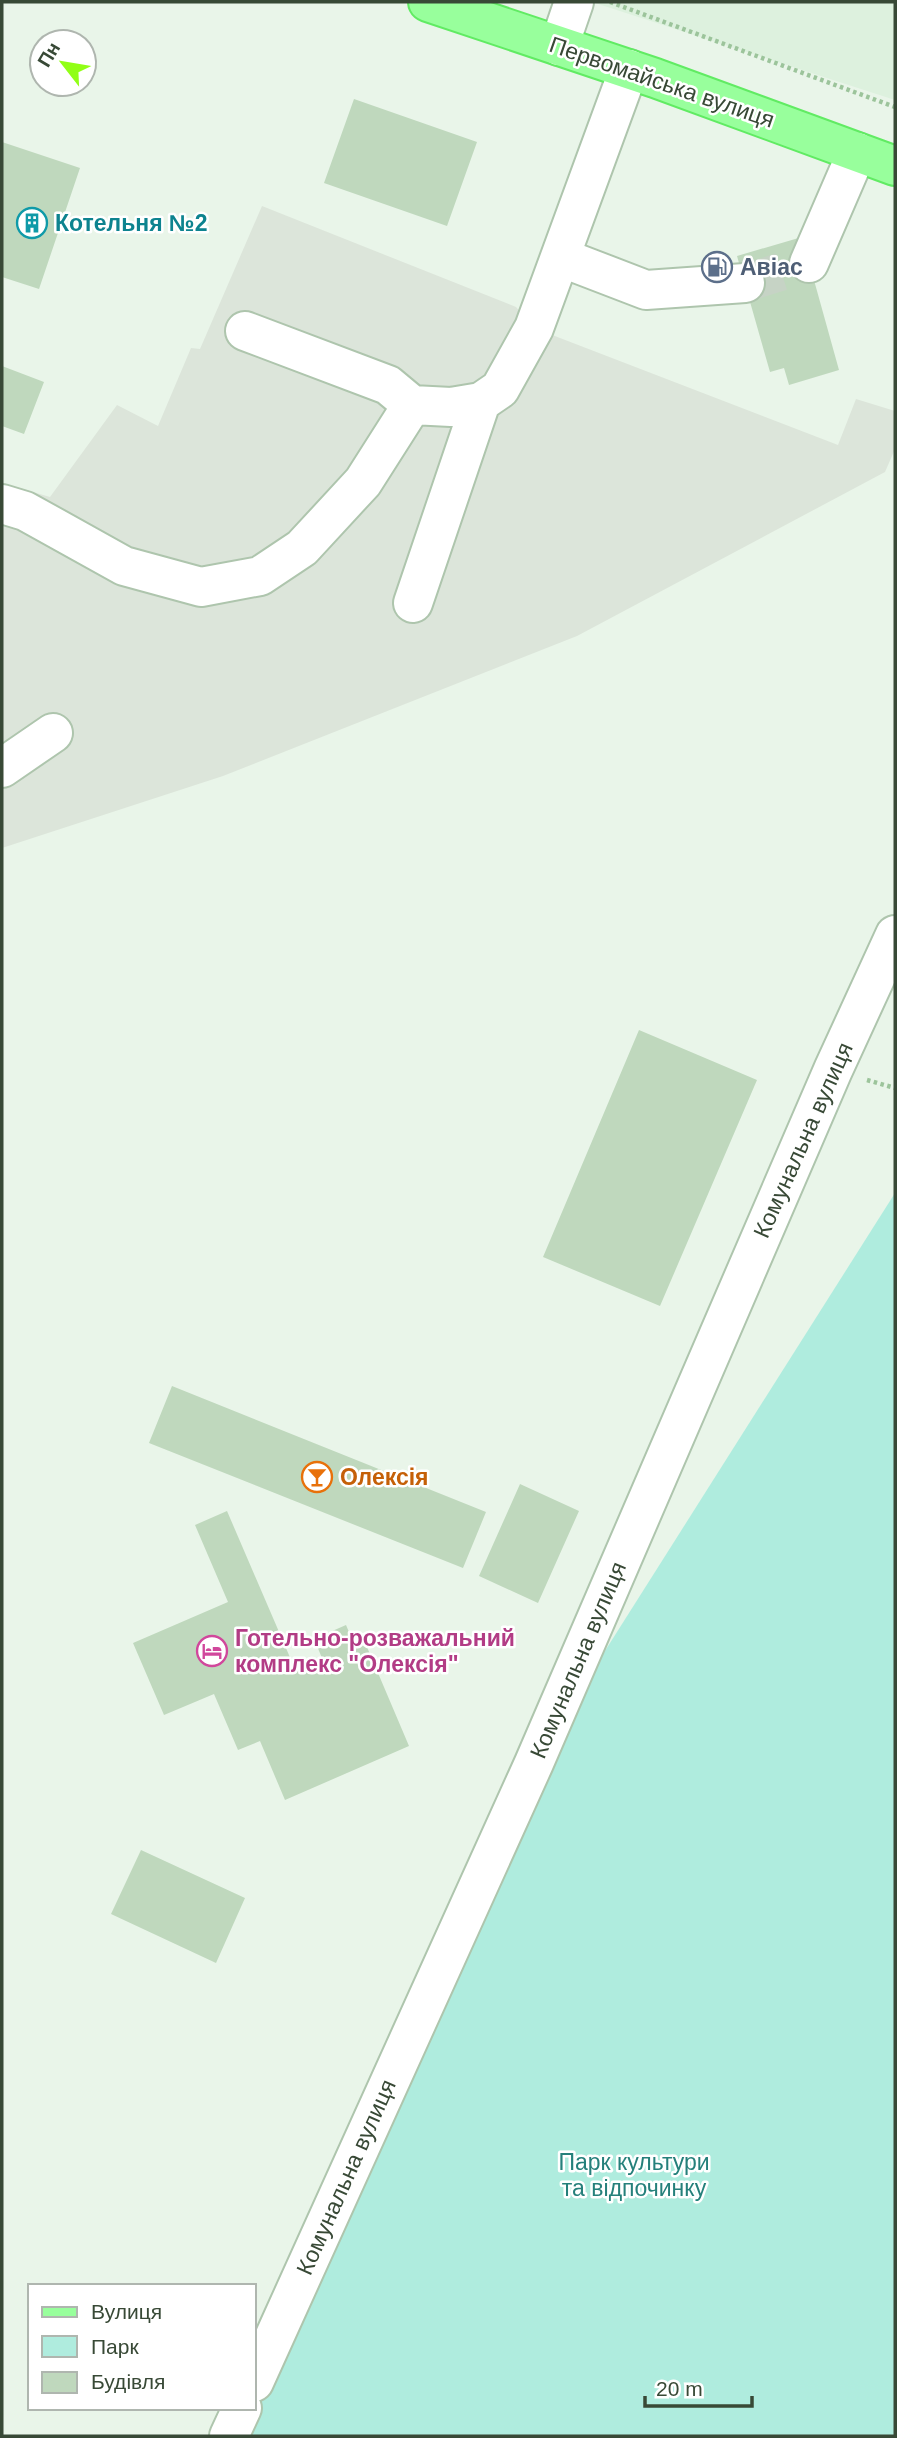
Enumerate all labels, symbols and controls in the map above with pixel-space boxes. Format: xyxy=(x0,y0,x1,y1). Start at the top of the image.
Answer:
north arrow xyxy=(28,28,98,98)
street label: Первомайська вулиця xyxy=(546,31,778,133)
text: Пн xyxy=(33,38,64,71)
building icon: Котельня №2 xyxy=(15,206,49,240)
place label: Котельня №2 xyxy=(55,210,207,236)
fuel station icon: Авіас xyxy=(700,250,734,284)
place label: Авіас xyxy=(740,254,803,280)
street label: Комунальна вулиця xyxy=(748,1038,858,1242)
bar icon: Олексія xyxy=(300,1460,334,1494)
place label: Олексія xyxy=(340,1464,429,1490)
street label: Комунальна вулиця xyxy=(525,1558,631,1762)
place label: Готельно-розважальний комплекс "Олексія" xyxy=(235,1625,515,1677)
hotel icon: Готельно-розважальний комплекс "Олексія" xyxy=(195,1634,229,1668)
street label: Комунальна вулиця xyxy=(291,2075,401,2279)
park label: Парк культури та відпочинку xyxy=(558,2149,710,2201)
legend xyxy=(28,2284,256,2410)
text: Вулиця xyxy=(91,2300,162,2323)
text: Парк xyxy=(91,2335,139,2358)
scale bar xyxy=(645,2364,752,2408)
text: Будівля xyxy=(91,2370,165,2393)
text: 20 m xyxy=(656,2377,703,2400)

